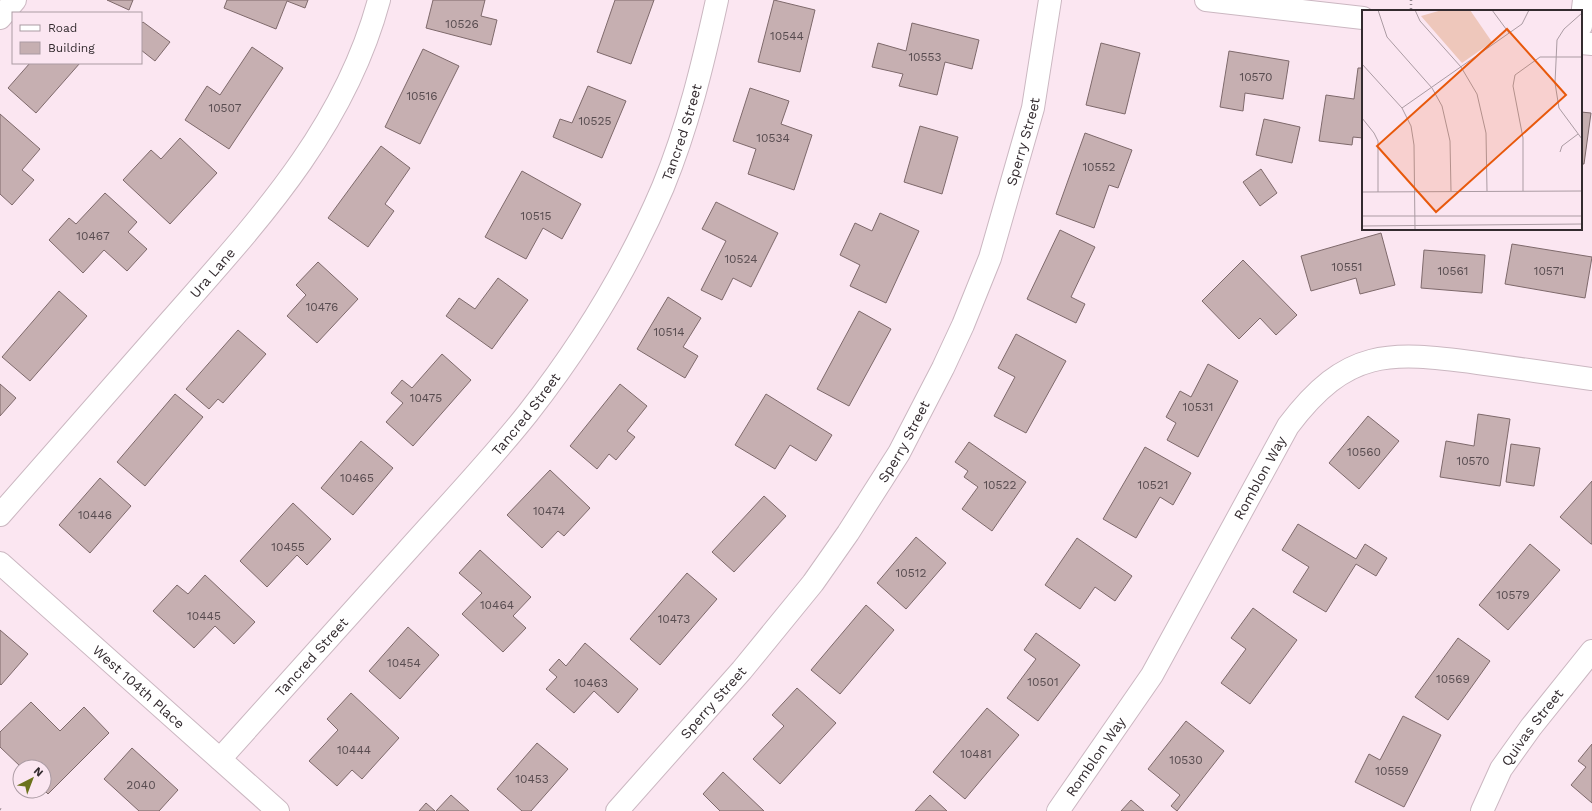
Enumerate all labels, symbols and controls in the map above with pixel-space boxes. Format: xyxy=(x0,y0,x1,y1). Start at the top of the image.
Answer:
inset map xyxy=(1362,10,1582,230)
legend xyxy=(12,12,142,64)
house number: 10526 xyxy=(445,17,479,31)
text: Road xyxy=(48,21,77,35)
house number: 10544 xyxy=(770,29,804,43)
text: Building xyxy=(48,41,95,55)
house number: 10553 xyxy=(908,50,942,64)
house number: 10570 xyxy=(1239,70,1273,84)
street label: Tancred Street xyxy=(658,82,705,183)
house number: 10516 xyxy=(406,89,438,103)
street label: Sperry Street xyxy=(1003,96,1043,188)
house number: 10507 xyxy=(208,101,242,115)
house number: 10525 xyxy=(578,114,612,128)
house number: 10534 xyxy=(756,131,790,145)
house number: 10552 xyxy=(1082,160,1116,174)
house number: 10515 xyxy=(521,209,551,223)
house number: 10467 xyxy=(76,229,110,243)
street label: Ura Lane xyxy=(186,245,238,301)
house number: 10524 xyxy=(724,252,758,266)
house number: 10551 xyxy=(1332,260,1362,274)
house number: 10561 xyxy=(1437,264,1469,278)
house number: 10571 xyxy=(1534,264,1564,278)
house number: 10476 xyxy=(306,300,338,314)
house number: 10514 xyxy=(653,325,685,339)
street label: Tancred Street xyxy=(488,370,563,459)
house number: 10475 xyxy=(410,391,442,405)
street label: Sperry Street xyxy=(874,398,933,485)
house number: 10531 xyxy=(1183,400,1213,414)
street label: Romblon Way xyxy=(1230,432,1289,523)
house number: 10560 xyxy=(1347,445,1381,459)
house number: 10570 xyxy=(1456,454,1490,468)
house number: 10465 xyxy=(340,471,374,485)
house number: 10522 xyxy=(983,478,1017,492)
house number: 10521 xyxy=(1138,478,1168,492)
house number: 10474 xyxy=(533,504,565,518)
house number: 10446 xyxy=(78,508,112,522)
house number: 10455 xyxy=(271,540,305,554)
house number: 10512 xyxy=(896,566,926,580)
house number: 10579 xyxy=(1496,588,1530,602)
house number: 10464 xyxy=(480,598,514,612)
house number: 10445 xyxy=(187,609,221,623)
house number: 10473 xyxy=(658,612,690,626)
street label: Tancred Street xyxy=(272,614,351,700)
street label: West 104th Place xyxy=(90,642,188,732)
house number: 10454 xyxy=(387,656,421,670)
street label: Sperry Street xyxy=(677,663,749,742)
house number: 10569 xyxy=(1436,672,1470,686)
house number: 10501 xyxy=(1027,675,1059,689)
house number: 10463 xyxy=(574,676,608,690)
street label: Quivas Street xyxy=(1498,686,1566,769)
street label: Romblon Way xyxy=(1062,713,1129,800)
house number: 10444 xyxy=(337,743,371,757)
house number: 10481 xyxy=(960,747,992,761)
house number: 10530 xyxy=(1169,753,1203,767)
north arrow xyxy=(12,759,52,799)
text: N xyxy=(31,764,46,779)
house number: 10559 xyxy=(1375,764,1409,778)
house number: 10453 xyxy=(515,772,549,786)
house number: 2040 xyxy=(126,778,156,792)

